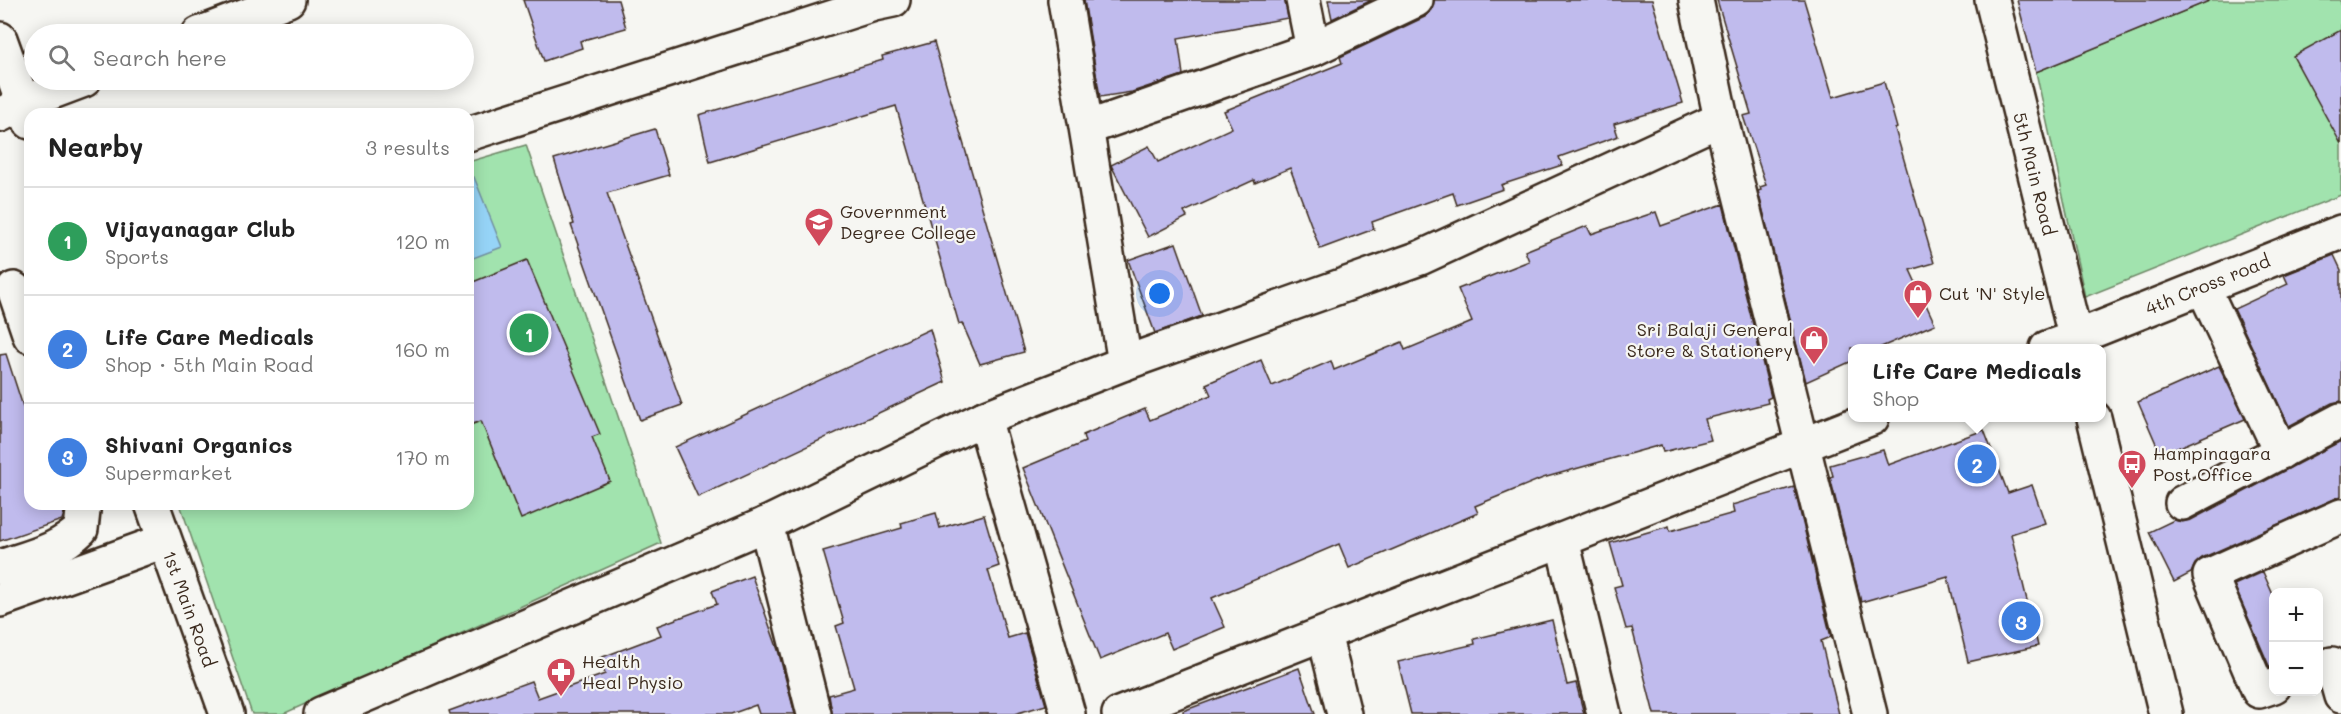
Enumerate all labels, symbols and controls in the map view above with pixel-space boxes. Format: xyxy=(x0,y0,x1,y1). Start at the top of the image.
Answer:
search box xyxy=(24,24,474,90)
icon: search xyxy=(45,41,78,74)
text: Search here xyxy=(93,43,227,72)
street label: 5th Main Road xyxy=(2008,110,2062,238)
text: Nearby xyxy=(48,130,143,164)
text: 3 results xyxy=(365,134,450,160)
place label: Government Degree College xyxy=(840,199,976,244)
school or university icon: Government Degree College xyxy=(803,206,835,248)
text: Vijayanagar Club xyxy=(105,214,295,243)
text: 1 xyxy=(63,228,72,254)
text: 120 m xyxy=(395,228,450,254)
text: Sports xyxy=(105,243,169,269)
street label: 4th Cross road xyxy=(2142,248,2274,320)
shop icon: Cut 'N' Style xyxy=(1902,278,1934,320)
your location xyxy=(1145,279,1174,308)
place label: Cut 'N' Style xyxy=(1939,281,2046,305)
pin: 1 xyxy=(510,310,548,356)
place label: Sri Balaji General Store & Stationery xyxy=(1627,317,1793,362)
text: Life Care Medicals xyxy=(105,322,314,351)
shop icon: Sri Balaji General Store & Stationery xyxy=(1798,324,1830,366)
text: 2 xyxy=(62,336,73,362)
text: 160 m xyxy=(394,336,450,362)
popup xyxy=(1848,344,2106,422)
text: Shop · 5th Main Road xyxy=(105,351,313,377)
text: Life Care Medicals xyxy=(1873,356,2081,385)
text: Shop xyxy=(1873,385,1919,411)
text: Shivani Organics xyxy=(105,430,293,459)
place label: Hampinagara Post Office xyxy=(2153,441,2271,486)
pin: 2 xyxy=(1958,442,1996,486)
text: 3 xyxy=(62,444,74,470)
text: 170 m xyxy=(395,444,450,470)
bus stop icon: Hampinagara Post Office xyxy=(2116,448,2148,490)
text: Supermarket xyxy=(105,459,232,485)
street label: 1st Main Road xyxy=(158,547,222,670)
map controls xyxy=(2269,588,2323,696)
button: + xyxy=(2269,588,2323,642)
pin: 3 xyxy=(2002,598,2040,644)
button: − xyxy=(2269,642,2323,696)
place label: Health Heal Physio xyxy=(582,649,683,694)
pharmacy icon: Health Heal Physio xyxy=(545,656,577,698)

